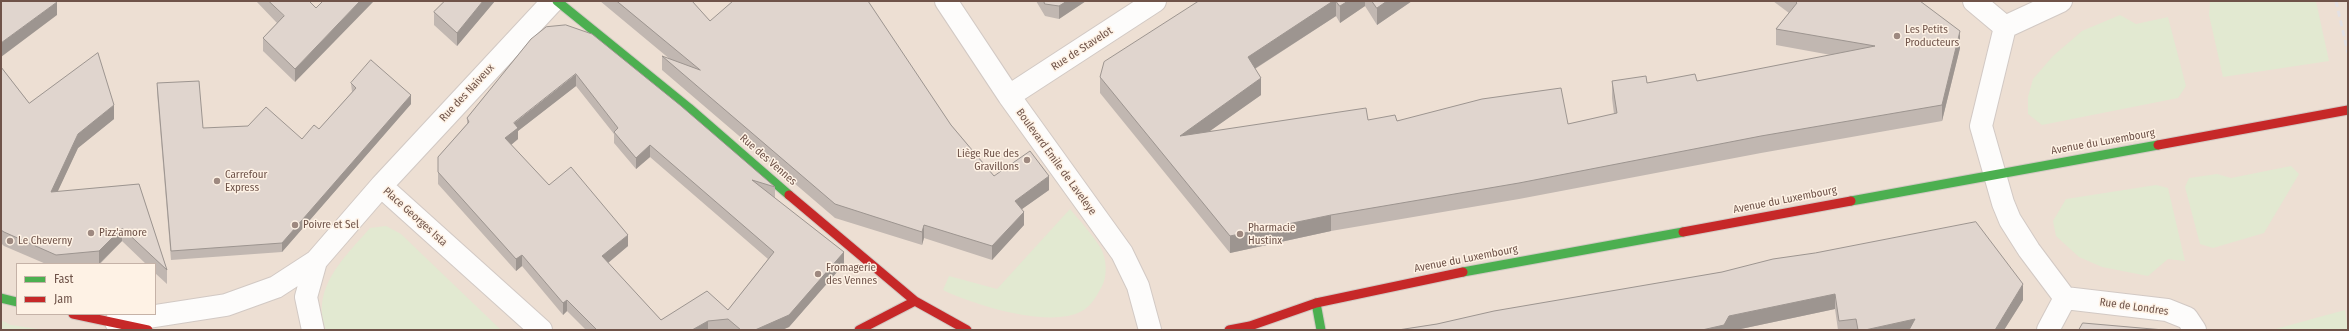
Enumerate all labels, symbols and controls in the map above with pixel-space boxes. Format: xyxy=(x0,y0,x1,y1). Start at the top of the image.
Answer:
place label: Les Petits Producteurs xyxy=(1905,23,1959,49)
street label: Rue de Stavelot xyxy=(1049,24,1115,74)
marker: Les Petits Producteurs xyxy=(1892,31,1902,41)
street label: Rue des Naiveux xyxy=(437,61,497,125)
street label: Boulevard Emile de Laveleye xyxy=(1013,106,1099,218)
street label: Avenue du Luxembourg xyxy=(2050,126,2156,158)
street label: Rue des Vennes xyxy=(737,132,799,188)
place label: Liège Rue des Gravillons xyxy=(957,147,1019,173)
marker: Liège Rue des Gravillons xyxy=(1022,155,1032,165)
place label: Carrefour Express xyxy=(225,168,267,194)
marker: Carrefour Express xyxy=(212,176,222,186)
street label: Avenue du Luxembourg xyxy=(1732,183,1838,217)
street label: Place Georges Ista xyxy=(380,185,450,249)
place label: Poivre et Sel xyxy=(303,218,359,232)
marker: Poivre et Sel xyxy=(290,220,300,230)
place label: Pharmacie Hustinx xyxy=(1248,221,1295,247)
place label: Pizz'amore xyxy=(99,226,147,240)
marker: Pizz'amore xyxy=(86,228,96,238)
marker: Pharmacie Hustinx xyxy=(1235,229,1245,239)
place label: Le Cheverny xyxy=(18,234,72,248)
marker: Le Cheverny xyxy=(5,236,15,246)
street label: Avenue du Luxembourg xyxy=(1413,242,1519,276)
place label: Fromagerie des Vennes xyxy=(826,261,877,287)
legend xyxy=(16,263,156,315)
marker: Fromagerie des Vennes xyxy=(813,269,823,279)
text: Fast xyxy=(54,272,73,286)
text: Jam xyxy=(54,292,72,306)
street label: Rue de Londres xyxy=(2099,296,2169,318)

